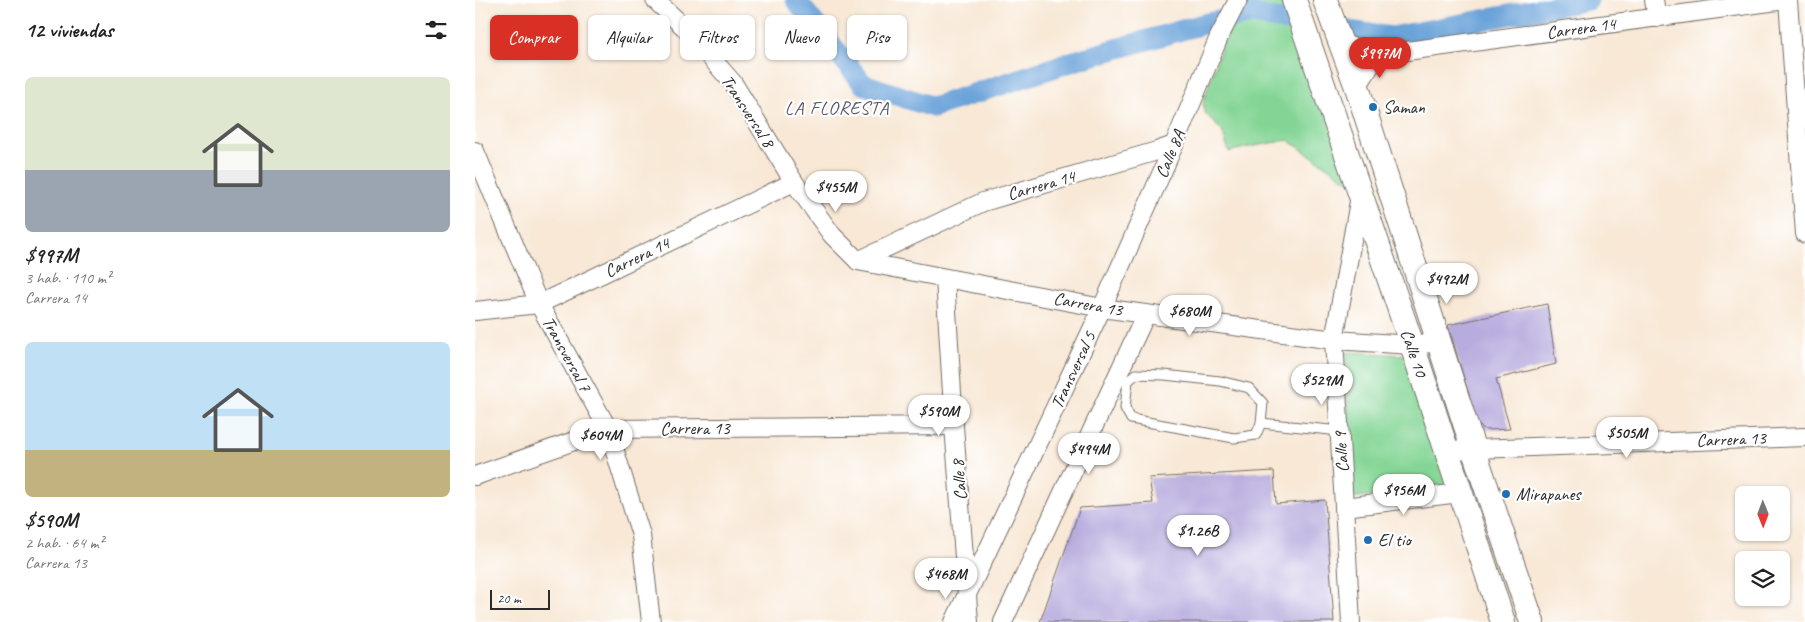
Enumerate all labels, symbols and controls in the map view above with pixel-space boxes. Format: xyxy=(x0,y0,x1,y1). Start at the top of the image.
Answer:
street label: Carrera 14 xyxy=(1545,12,1619,44)
chip: Comprar xyxy=(490,15,578,60)
chip: Alquilar xyxy=(588,15,670,60)
chip: Filtros xyxy=(680,15,755,60)
chip: Nuevo xyxy=(765,15,837,60)
chip: Piso xyxy=(847,15,907,60)
icon: filters xyxy=(422,16,450,44)
text: 12 viviendas xyxy=(25,17,113,43)
pin: $997M xyxy=(1345,36,1415,79)
text: $997M xyxy=(1360,43,1400,63)
street label: Transversal 8 xyxy=(716,70,781,153)
district label: LA FLORESTA xyxy=(785,96,890,120)
place label: Saman xyxy=(1383,96,1426,118)
marker: Saman xyxy=(1367,101,1379,113)
icon: home xyxy=(193,110,283,200)
street label: Calle 8A xyxy=(1150,126,1190,181)
street label: Carrera 14 xyxy=(1005,164,1079,205)
pin: $455M xyxy=(801,170,871,213)
text: $455M xyxy=(816,177,856,197)
street label: Carrera 14 xyxy=(601,231,675,282)
text: $997M xyxy=(25,242,78,268)
pin: $492M xyxy=(1412,262,1482,305)
text: 3 hab. · 110 m² xyxy=(25,268,111,288)
text: $492M xyxy=(1427,269,1467,289)
street label: Carrera 13 xyxy=(1052,287,1126,321)
text: Carrera 14 xyxy=(25,288,87,308)
pin: $680M xyxy=(1155,294,1225,337)
text: $680M xyxy=(1170,301,1210,321)
street label: Transversal 7 xyxy=(537,313,597,396)
street label: Calle 10 xyxy=(1396,326,1433,381)
street label: Transversal 5 xyxy=(1046,327,1101,412)
pin: $529M xyxy=(1287,364,1357,406)
text: $529M xyxy=(1302,370,1342,390)
icon: home xyxy=(193,375,283,465)
pin: $590M xyxy=(904,394,974,437)
text: $590M xyxy=(919,401,959,421)
pin: $505M xyxy=(1592,416,1662,459)
street label: Carrera 13 xyxy=(660,417,732,439)
pin: $604M xyxy=(566,418,636,461)
text: $505M xyxy=(1607,423,1647,443)
text: $604M xyxy=(581,425,621,445)
street label: Carrera 13 xyxy=(1696,427,1768,451)
street label: Calle 9 xyxy=(1328,429,1353,473)
pin: $494M xyxy=(1054,432,1124,475)
text: $494M xyxy=(1069,439,1109,459)
street label: Calle 8 xyxy=(946,457,972,501)
pin: $956M xyxy=(1369,474,1439,516)
text: $956M xyxy=(1384,480,1424,500)
place label: Mirapanes xyxy=(1516,483,1582,505)
north arrow xyxy=(1735,486,1790,541)
map controls xyxy=(1735,486,1790,606)
marker: Mirapanes xyxy=(1500,488,1512,500)
text: $590M xyxy=(25,507,78,533)
pin: $1.26B xyxy=(1157,514,1239,557)
text: $1.26B xyxy=(1178,521,1218,541)
place label: El tio xyxy=(1378,529,1412,551)
text: 2 hab. · 64 m² xyxy=(25,533,104,553)
marker: El tio xyxy=(1362,534,1374,546)
button: layers xyxy=(1735,551,1790,606)
text: Carrera 13 xyxy=(25,553,87,573)
pin: $468M xyxy=(911,558,981,600)
text: $468M xyxy=(926,564,966,584)
scale bar xyxy=(490,587,550,610)
text: 20 m xyxy=(497,590,521,607)

